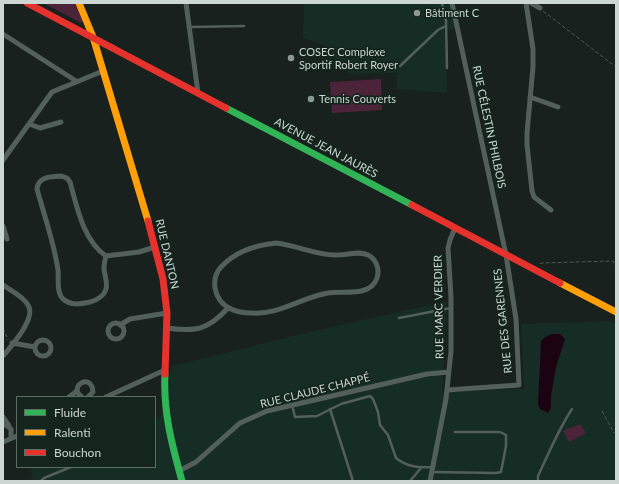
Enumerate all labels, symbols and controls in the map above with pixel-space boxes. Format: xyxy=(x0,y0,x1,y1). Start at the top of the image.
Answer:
place label: Bâtiment C xyxy=(425,6,479,20)
marker: Bâtiment C xyxy=(412,8,422,18)
place label: COSEC Complexe Sportif Robert Royer xyxy=(299,45,398,71)
marker: COSEC Complexe Sportif Robert Royer xyxy=(286,53,296,63)
street label: RUE CÉLESTIN PHILBOIS xyxy=(470,64,508,190)
place label: Tennis Couverts xyxy=(319,92,396,106)
marker: Tennis Couverts xyxy=(306,94,316,104)
street label: AVENUE JEAN JAURÈS xyxy=(272,115,380,181)
street label: RUE DANTON xyxy=(153,218,181,290)
street label: RUE MARC VERDIER xyxy=(431,255,447,359)
street label: RUE DES GARENNES xyxy=(491,268,515,374)
street label: RUE CLAUDE CHAPPÉ xyxy=(259,371,371,411)
legend xyxy=(16,396,156,468)
text: Fluide xyxy=(54,405,86,420)
text: Ralenti xyxy=(54,425,91,440)
text: Bouchon xyxy=(54,445,101,460)

